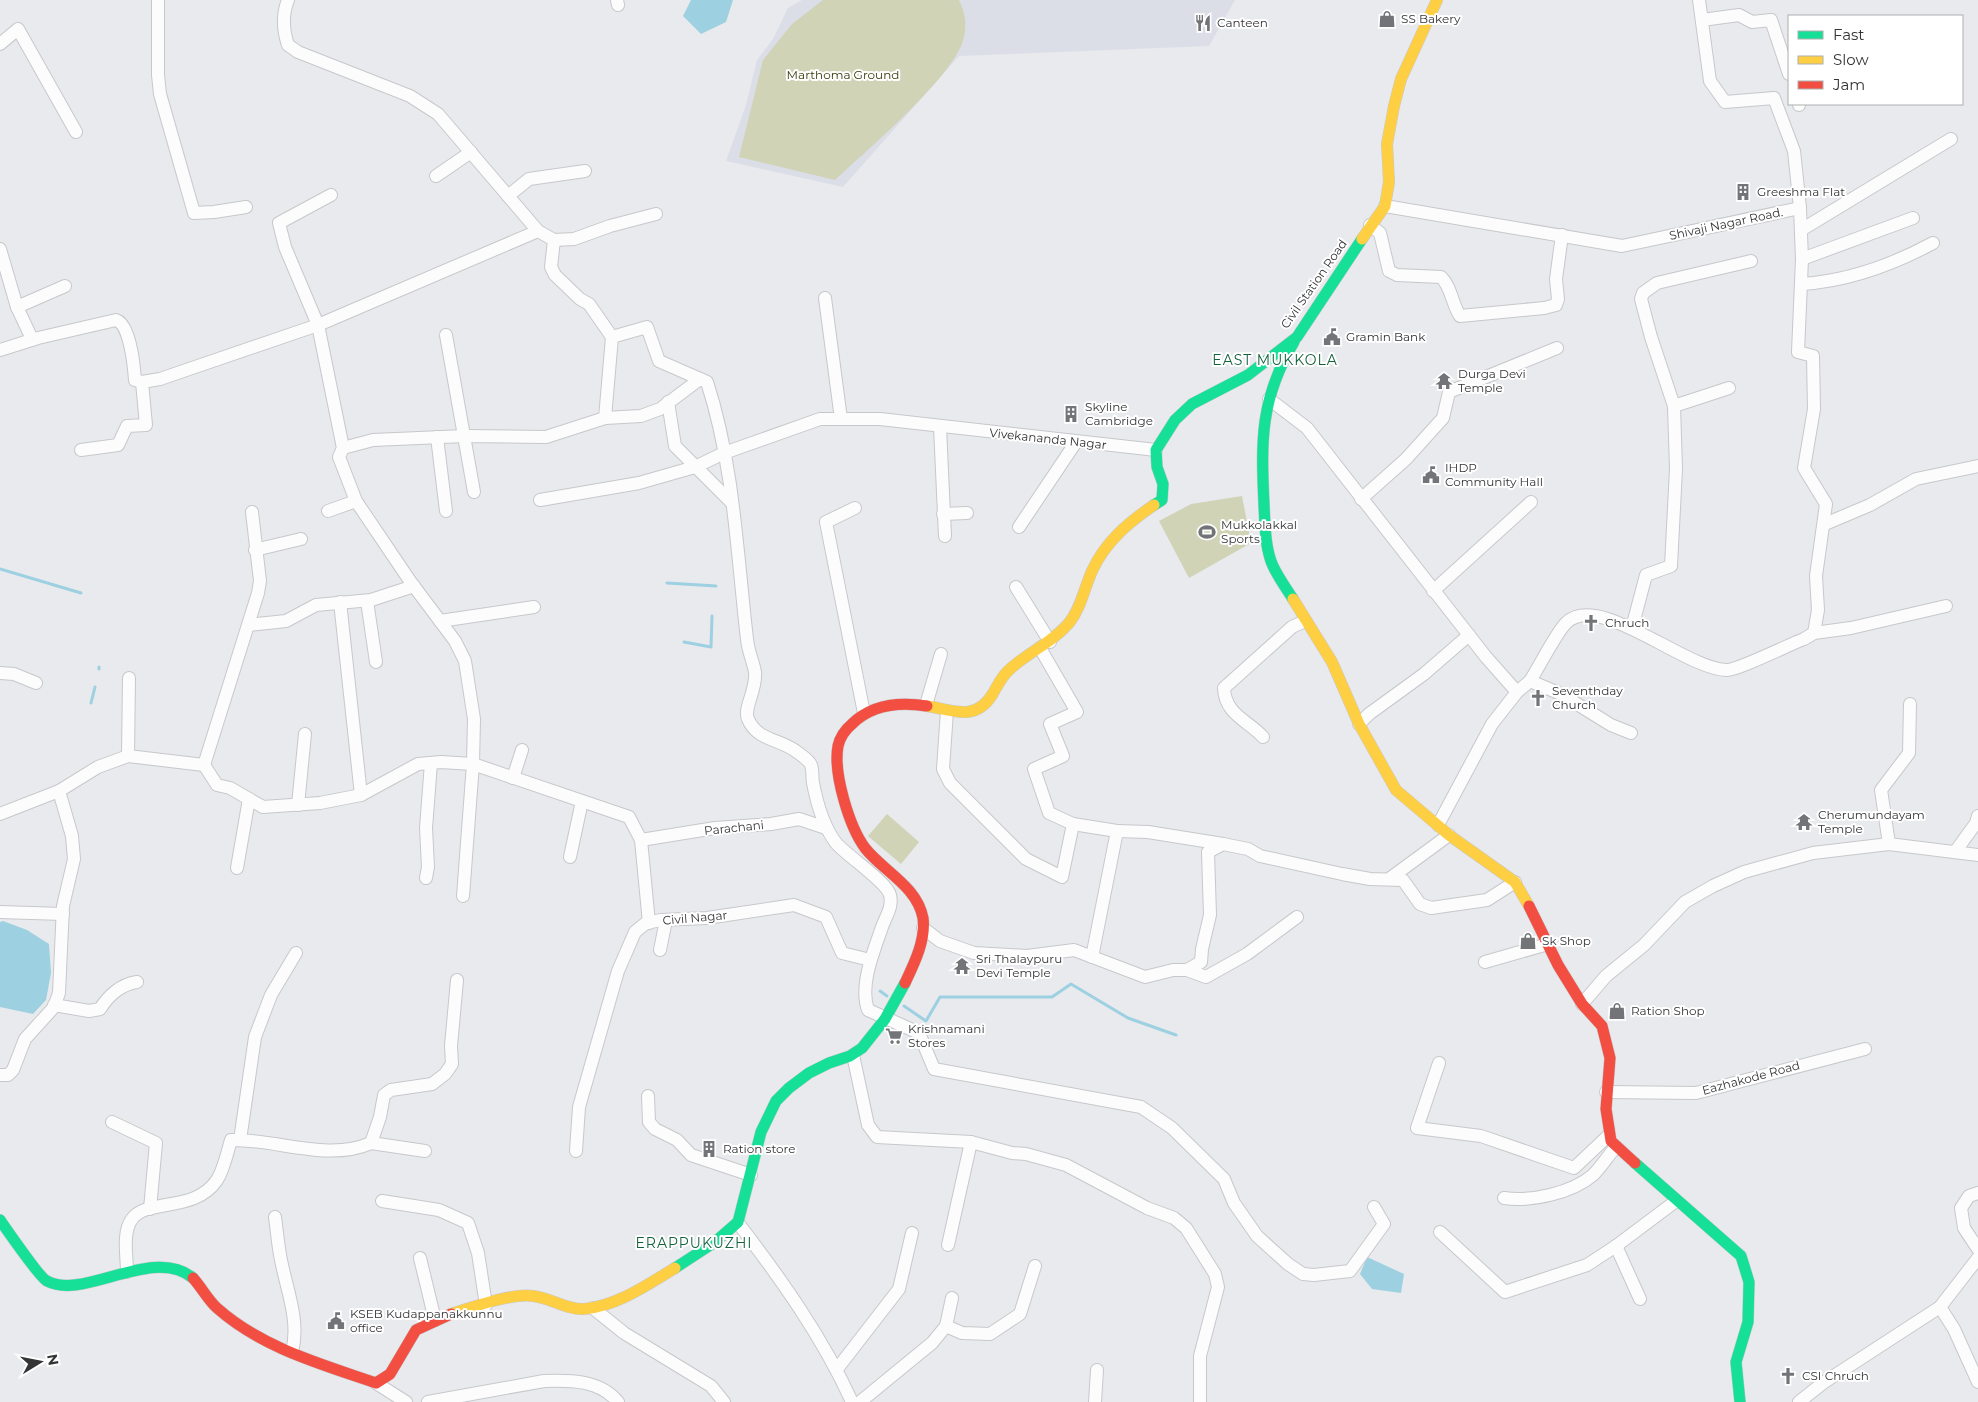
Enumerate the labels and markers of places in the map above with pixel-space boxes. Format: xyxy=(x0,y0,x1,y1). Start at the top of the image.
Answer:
shop icon: SS Bakery xyxy=(1377,9,1397,29)
place label: SS Bakery xyxy=(1401,11,1461,26)
restaurant icon: Canteen xyxy=(1193,13,1213,33)
place label: Canteen xyxy=(1217,15,1268,30)
building icon: Greeshma Flat xyxy=(1733,182,1753,202)
place label: Greeshma Flat xyxy=(1757,184,1845,199)
public building icon: Gramin Bank xyxy=(1322,327,1342,347)
place label: Gramin Bank xyxy=(1346,329,1426,344)
place label: Durga Devi Temple xyxy=(1458,366,1526,395)
temple icon: Durga Devi Temple xyxy=(1434,371,1454,391)
place label: Skyline Cambridge xyxy=(1085,399,1153,428)
building icon: Skyline Cambridge xyxy=(1061,404,1081,424)
place label: IHDP Community Hall xyxy=(1445,460,1543,489)
public building icon: IHDP Community Hall xyxy=(1421,465,1441,485)
place label: Mukkolakkal Sports xyxy=(1221,517,1297,546)
sports icon: Mukkolakkal Sports xyxy=(1197,522,1217,542)
church icon: Chruch xyxy=(1581,613,1601,633)
place label: Chruch xyxy=(1605,615,1649,630)
place label: Seventhday Church xyxy=(1552,683,1623,712)
church icon: Seventhday Church xyxy=(1528,688,1548,708)
place label: Cherumundayam Temple xyxy=(1818,807,1925,836)
temple icon: Cherumundayam Temple xyxy=(1794,812,1814,832)
shop icon: Sk Shop xyxy=(1518,931,1538,951)
place label: Sk Shop xyxy=(1542,933,1591,948)
place label: Sri Thalaypuru Devi Temple xyxy=(976,951,1062,980)
temple icon: Sri Thalaypuru Devi Temple xyxy=(952,956,972,976)
shop icon: Ration Shop xyxy=(1607,1001,1627,1021)
place label: Ration Shop xyxy=(1631,1003,1705,1018)
place label: Krishnamani Stores xyxy=(908,1021,985,1050)
supermarket icon: Krishnamani Stores xyxy=(884,1026,904,1046)
building icon: Ration store xyxy=(699,1139,719,1159)
place label: Ration store xyxy=(723,1141,796,1156)
place label: KSEB Kudappanakkunnu office xyxy=(350,1306,503,1335)
public building icon: KSEB Kudappanakkunnu office xyxy=(326,1311,346,1331)
church icon: CSI Chruch xyxy=(1778,1366,1798,1386)
place label: CSI Chruch xyxy=(1802,1368,1869,1383)

